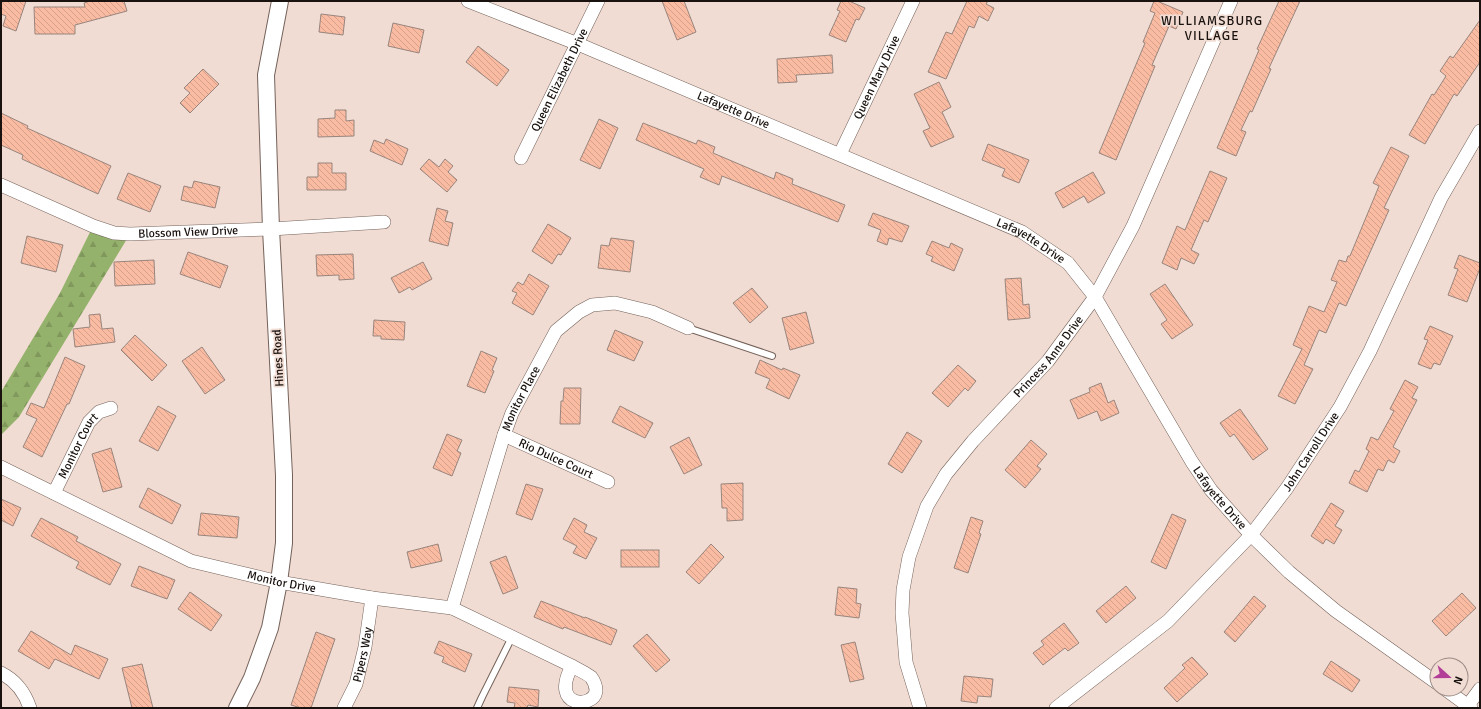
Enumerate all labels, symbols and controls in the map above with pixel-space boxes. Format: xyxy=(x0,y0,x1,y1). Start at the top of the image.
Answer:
district label: WILLIAMSBURG VILLAGE xyxy=(1161,13,1263,44)
street label: Queen Elizabeth Drive xyxy=(528,26,591,134)
street label: Queen Mary Drive xyxy=(851,33,903,122)
street label: Lafayette Drive xyxy=(695,88,772,132)
street label: Lafayette Drive xyxy=(994,215,1068,267)
street label: Blossom View Drive xyxy=(138,223,238,242)
street label: Princess Anne Drive xyxy=(1011,313,1087,401)
street label: Hines Road xyxy=(270,329,287,387)
street label: Monitor Place xyxy=(499,363,544,433)
street label: John Carroll Drive xyxy=(1280,409,1343,494)
street label: Monitor Court xyxy=(55,410,102,481)
street label: Rio Dulce Court xyxy=(516,436,595,482)
street label: Lafayette Drive xyxy=(1189,464,1250,533)
street label: Monitor Drive xyxy=(246,568,317,596)
street label: Pipers Way xyxy=(350,626,376,684)
north arrow xyxy=(1429,657,1469,697)
text: N xyxy=(1450,675,1465,686)

